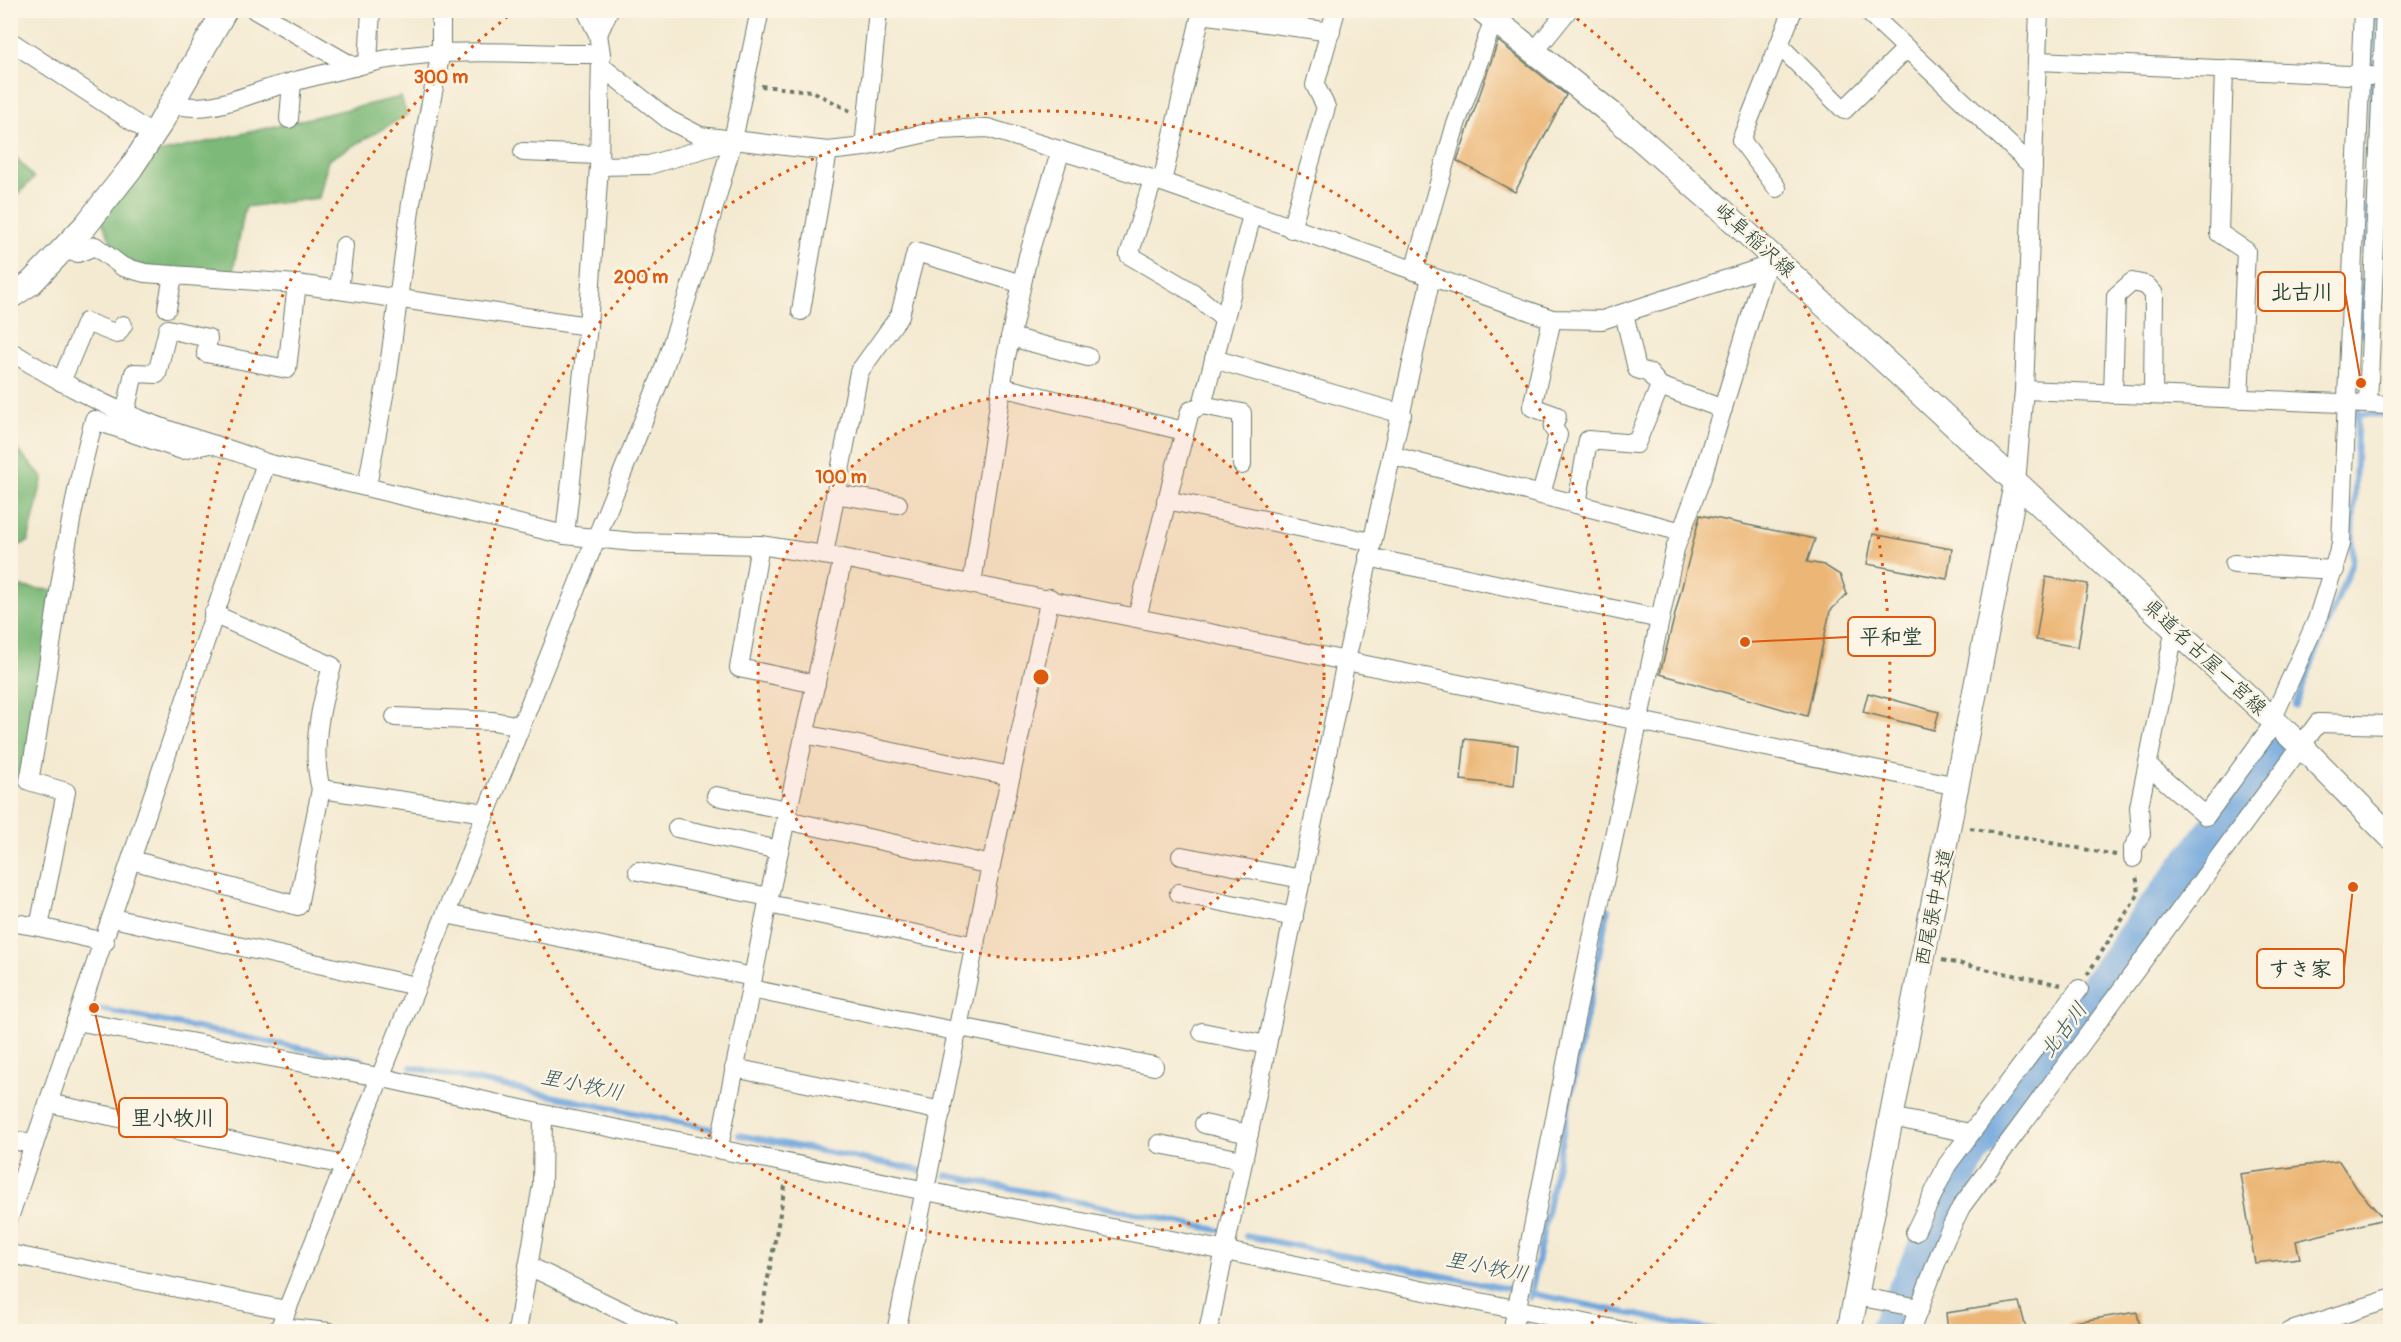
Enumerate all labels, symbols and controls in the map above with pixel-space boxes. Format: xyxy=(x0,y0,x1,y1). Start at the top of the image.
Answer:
text: 300 m xyxy=(414,66,468,89)
street label: 岐阜稲沢線 xyxy=(1709,197,1801,283)
text: 200 m xyxy=(614,266,668,289)
callout: 北古川 xyxy=(2258,272,2345,311)
text: 北古川 xyxy=(2271,279,2334,306)
text: 100 m xyxy=(815,466,867,489)
street label: 県道名古屋一宮線 xyxy=(2138,593,2272,721)
callout: 平和堂 xyxy=(1848,617,1935,656)
text: 平和堂 xyxy=(1860,624,1923,651)
centre of rings xyxy=(1031,667,1051,687)
street label: 西尾張中央道 xyxy=(1909,846,1959,968)
callout: すき家 xyxy=(2257,949,2344,988)
text: すき家 xyxy=(2269,956,2332,983)
water label: 北古川 xyxy=(2034,997,2094,1063)
water label: 里小牧川 xyxy=(538,1063,626,1107)
callout: 里小牧川 xyxy=(119,1098,227,1137)
text: 里小牧川 xyxy=(131,1105,215,1132)
water label: 里小牧川 xyxy=(1443,1246,1531,1288)

